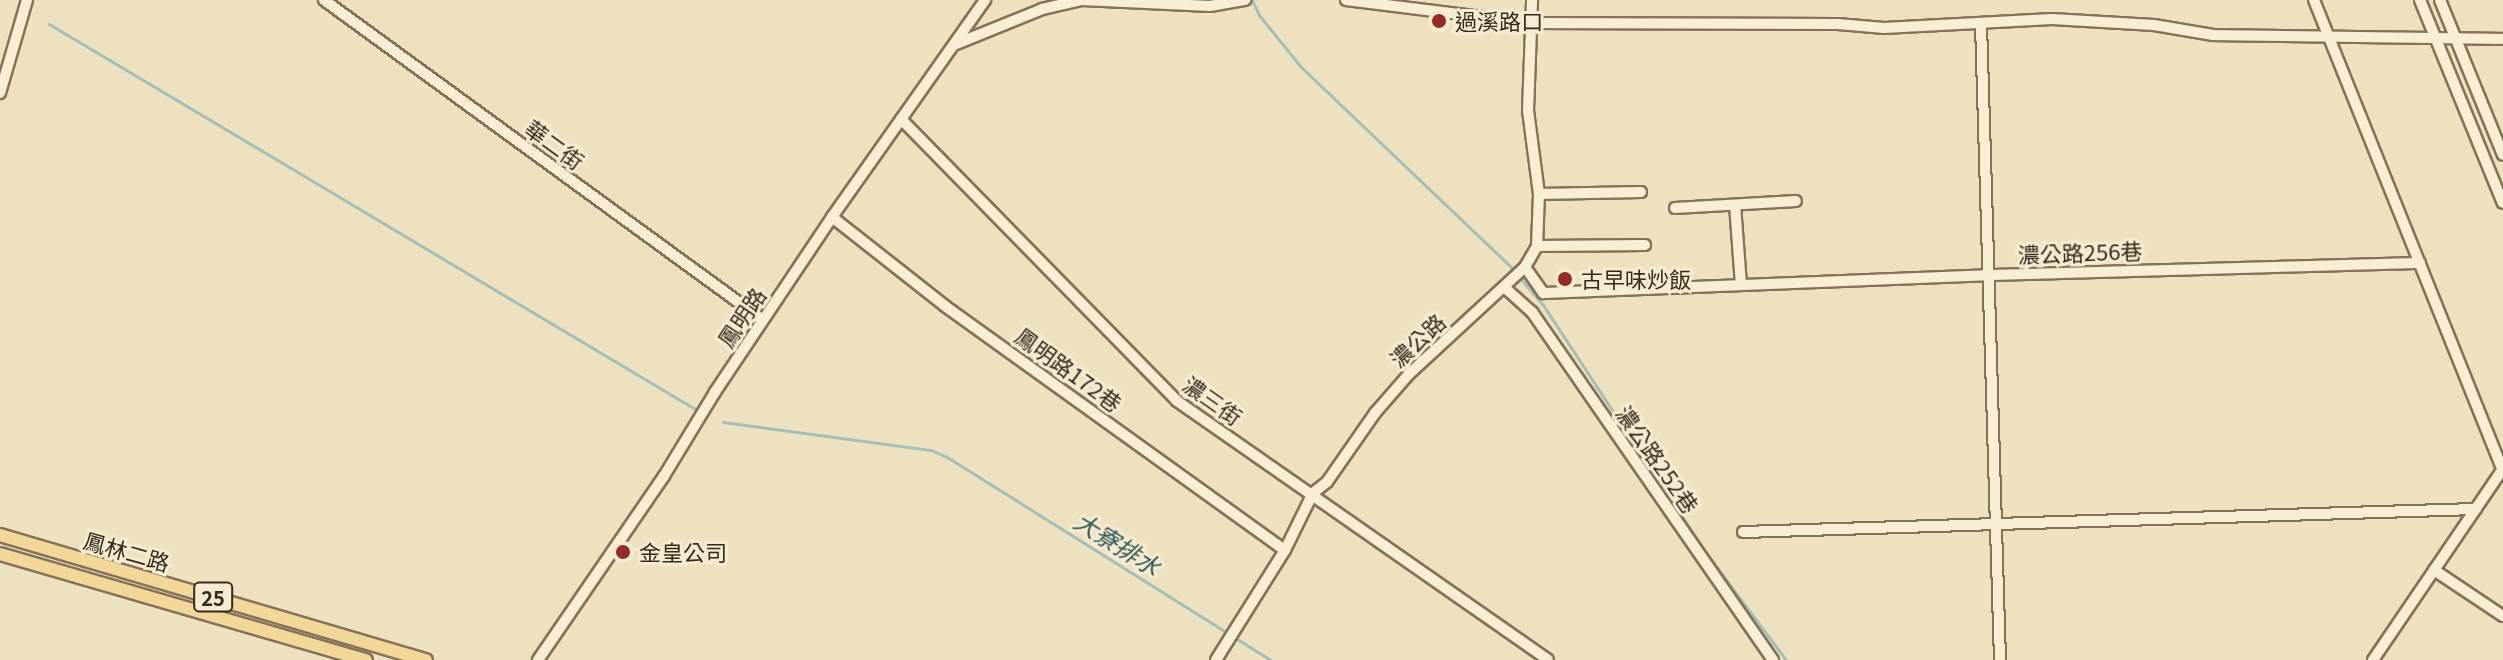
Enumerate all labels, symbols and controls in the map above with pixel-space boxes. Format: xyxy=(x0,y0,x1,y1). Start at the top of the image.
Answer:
place label: 過溪路口 xyxy=(1455,8,1543,34)
marker: 過溪路口 xyxy=(1430,12,1448,30)
street label: 華二街 xyxy=(521,114,589,174)
street label: 濃公路256巷 xyxy=(2017,237,2143,267)
place label: 古早味炒飯 xyxy=(1581,266,1691,292)
marker: 古早味炒飯 xyxy=(1556,270,1574,288)
street label: 鳳明路 xyxy=(712,282,770,352)
street label: 濃公路 xyxy=(1384,308,1450,372)
street label: 鳳明路172巷 xyxy=(1011,322,1127,416)
street label: 濃三街 xyxy=(1178,370,1248,430)
street label: 濃公路252巷 xyxy=(1611,400,1705,518)
water label: 大寮排水 xyxy=(1070,505,1166,581)
street label: 鳳林二路 xyxy=(81,526,173,576)
place label: 金皇公司 xyxy=(639,539,727,565)
marker: 金皇公司 xyxy=(614,543,632,561)
road number: 25 xyxy=(193,581,233,613)

